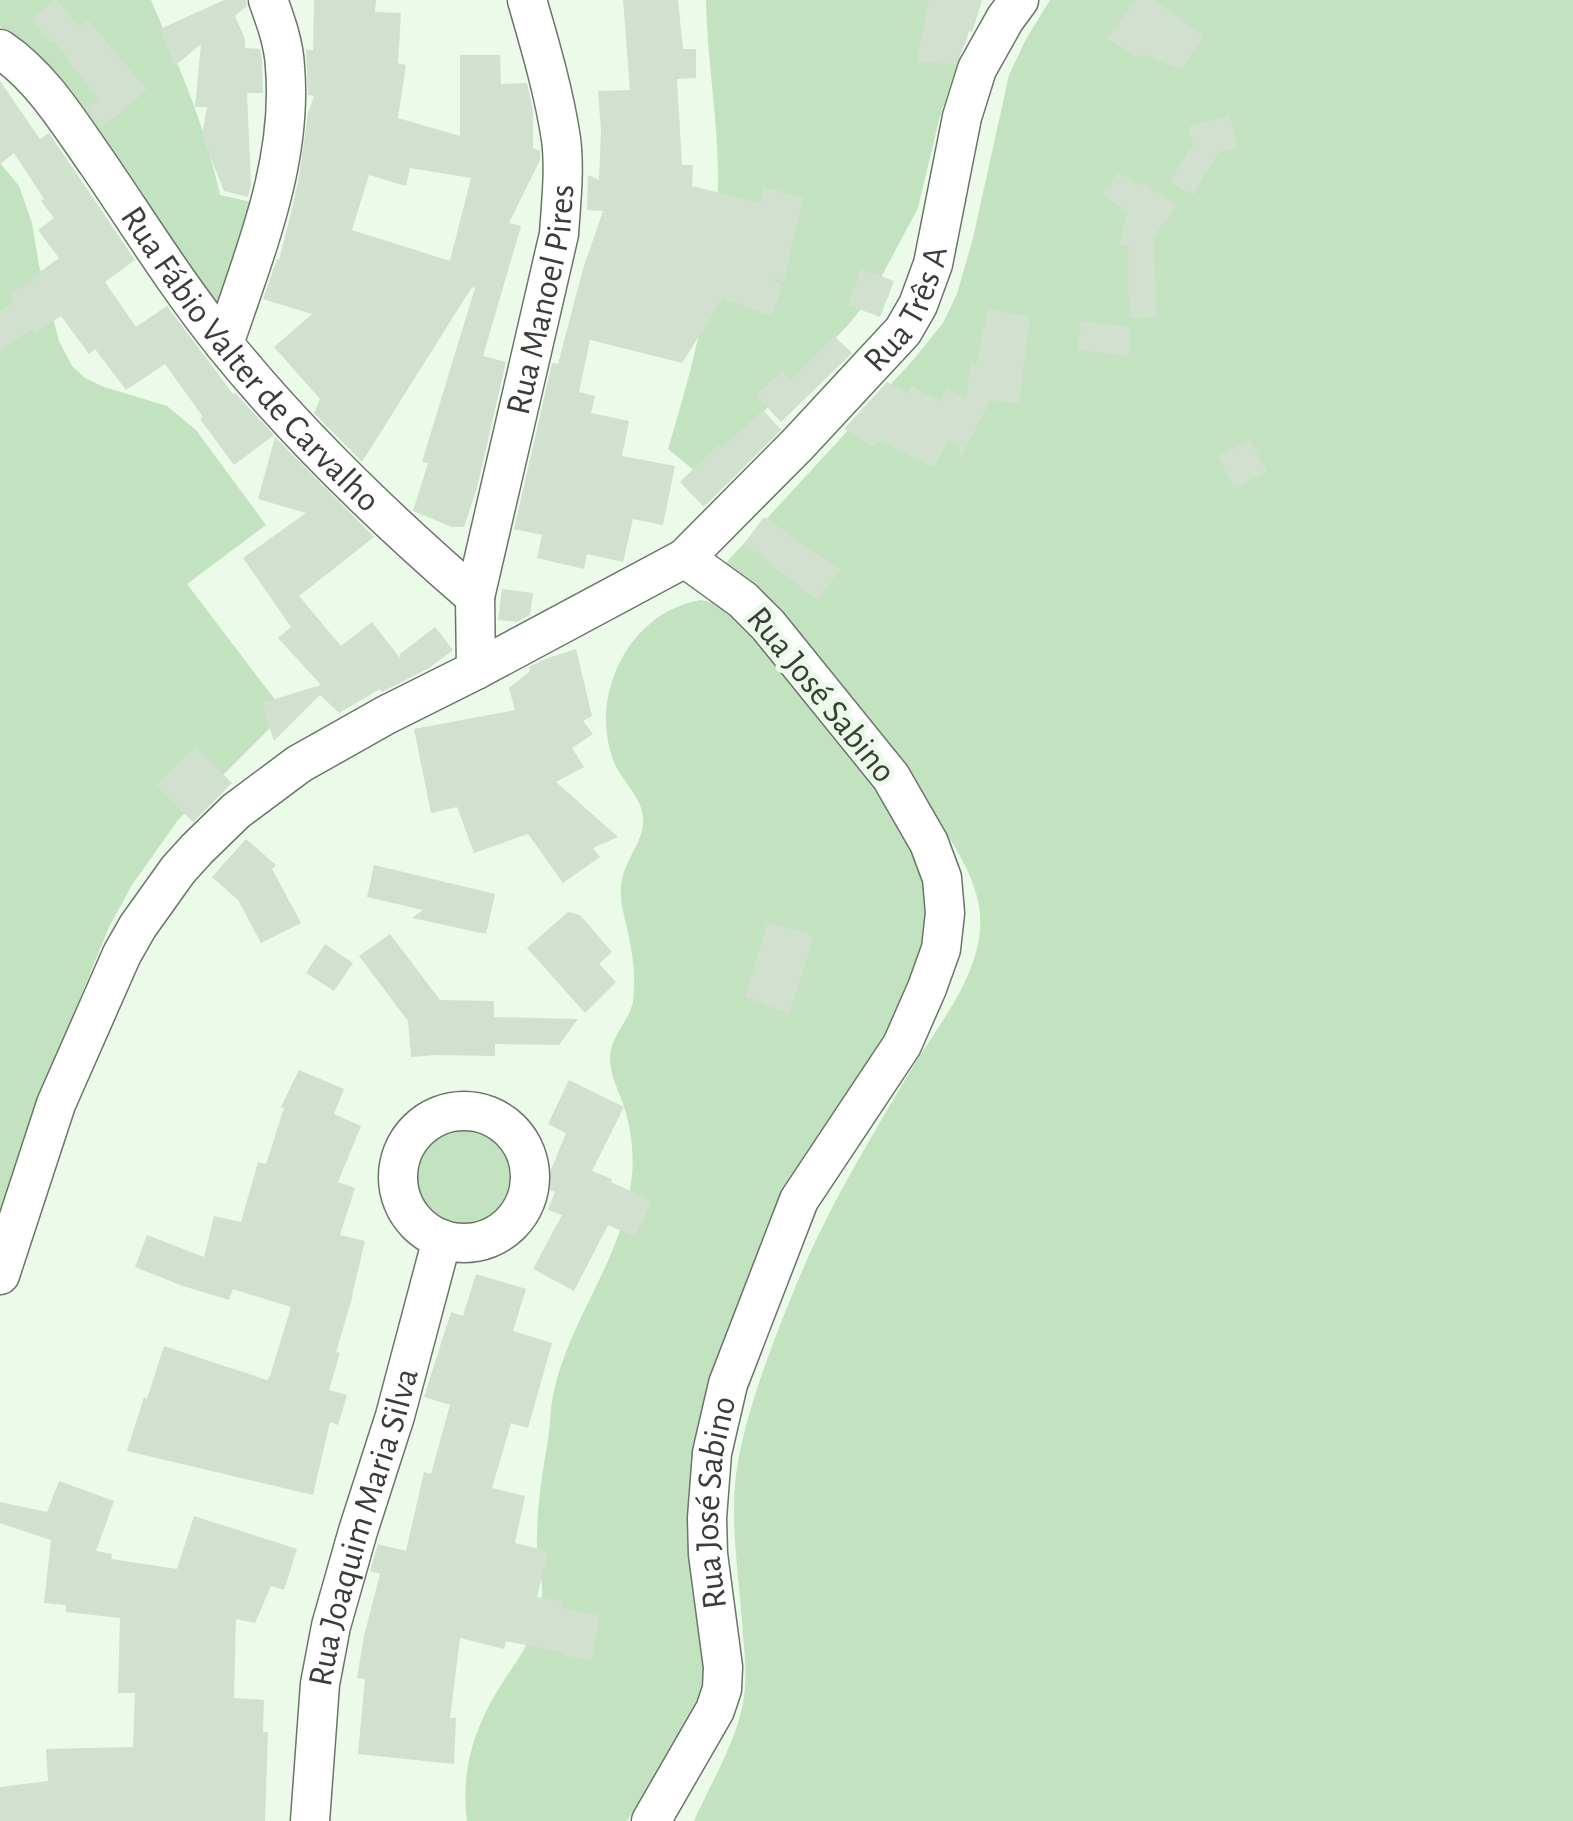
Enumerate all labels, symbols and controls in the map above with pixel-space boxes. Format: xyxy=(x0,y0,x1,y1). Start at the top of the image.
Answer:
street label: Rua Manoel Pires xyxy=(500,184,580,418)
street label: Rua Fábio Valter de Carvalho xyxy=(114,200,386,518)
street label: Rua Três A xyxy=(857,243,954,378)
street label: Rua José Sabino xyxy=(740,601,902,789)
street label: Rua Joaquim Maria Silva xyxy=(302,1365,424,1689)
street label: Rua José Sabino xyxy=(689,1393,742,1611)

